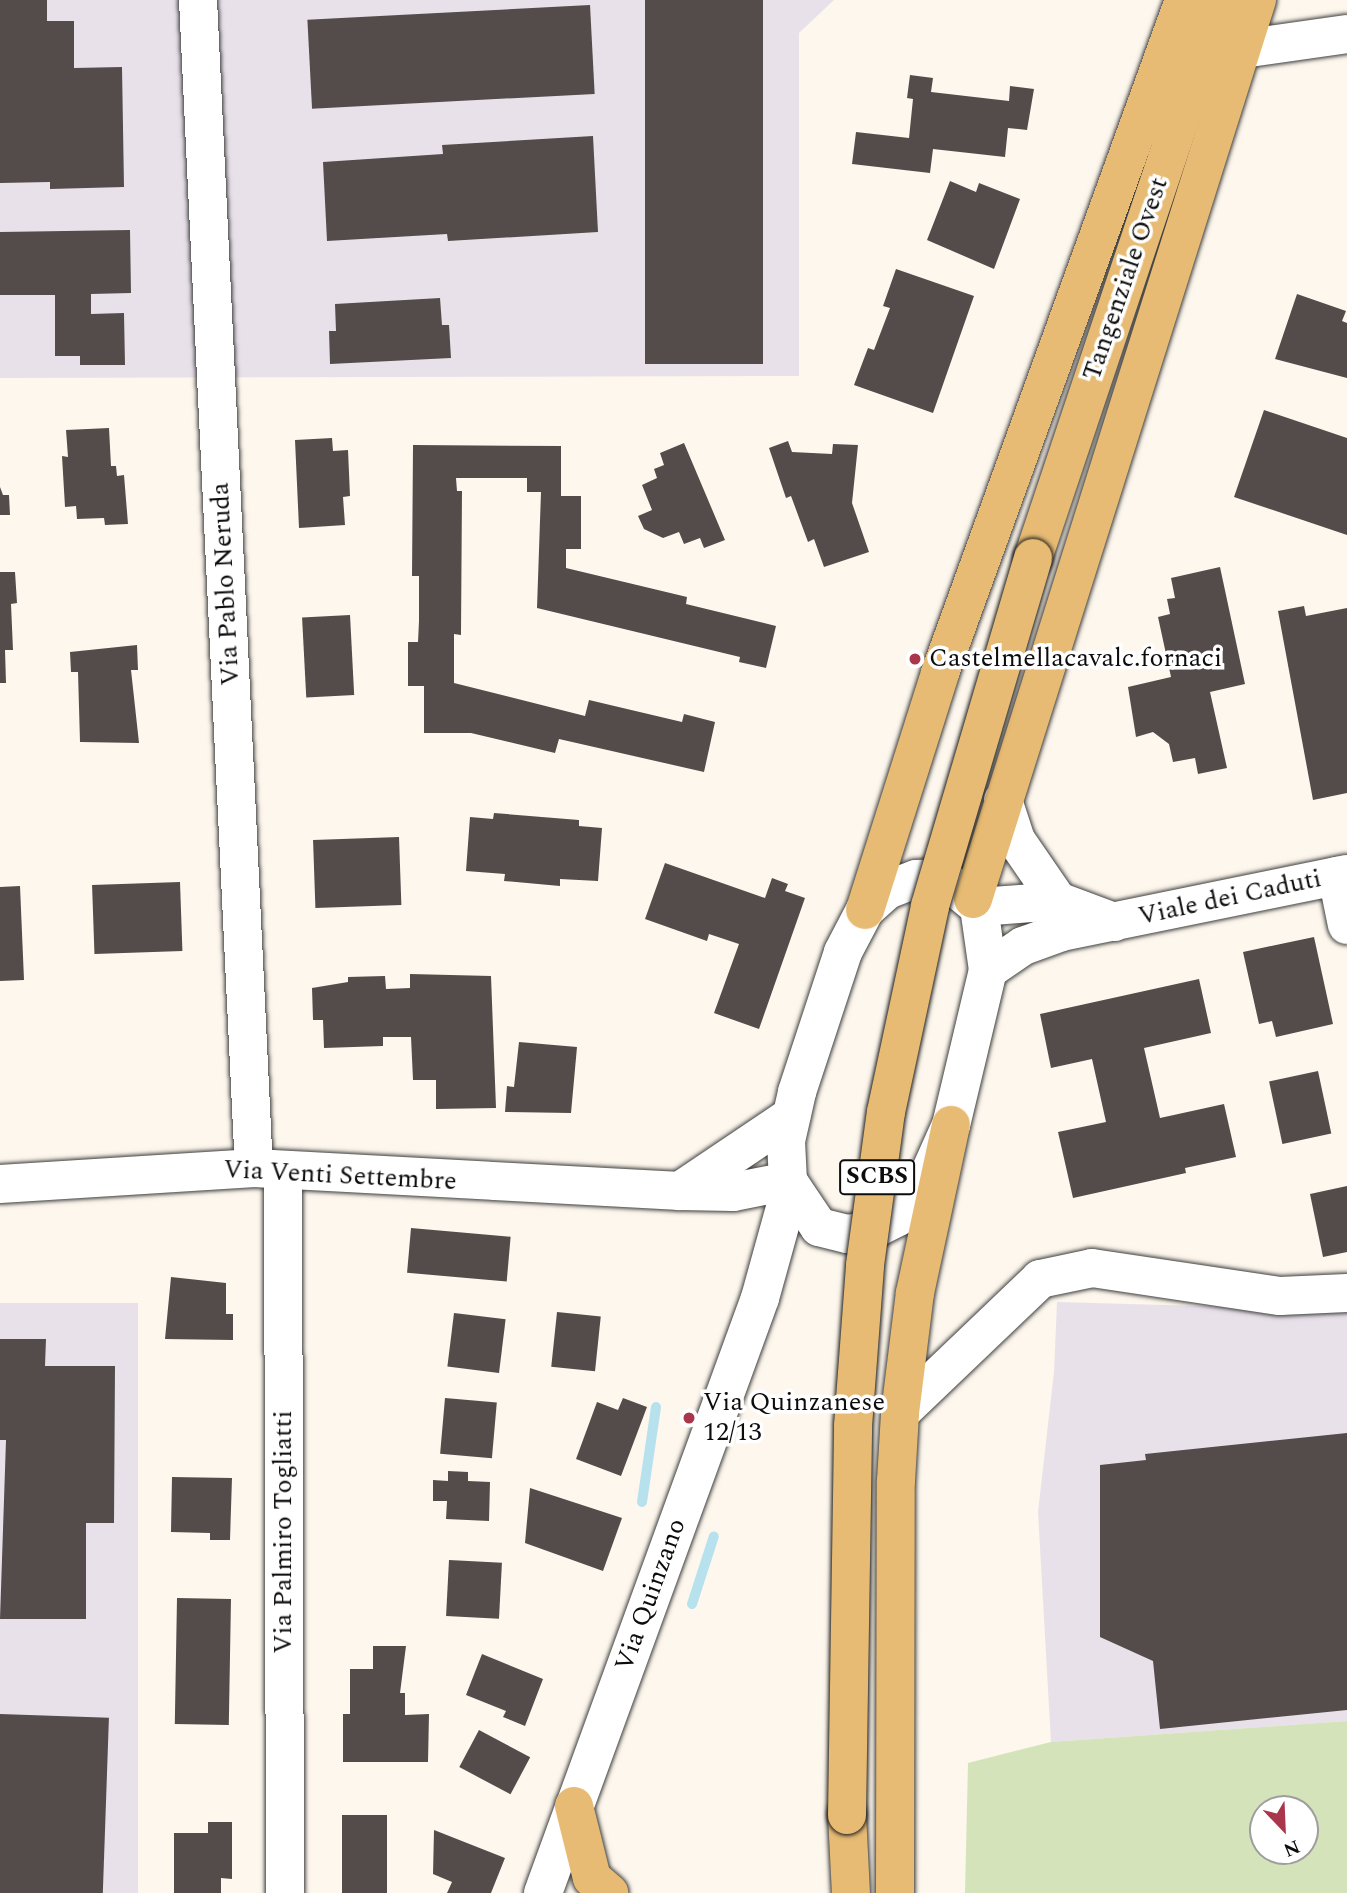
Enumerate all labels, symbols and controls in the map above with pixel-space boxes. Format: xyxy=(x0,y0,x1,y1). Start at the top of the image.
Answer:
street label: Tangenziale Ovest xyxy=(1077,173,1175,385)
street label: Via Pablo Neruda xyxy=(205,482,247,686)
place label: Castelmellacavalc.fornaci xyxy=(929,643,1222,675)
marker: Castelmellacavalc.fornaci xyxy=(907,651,923,667)
street label: Viale dei Caduti xyxy=(1136,863,1324,933)
street label: Via Venti Settembre xyxy=(223,1154,457,1198)
road number: SCBS xyxy=(838,1156,916,1198)
place label: Via Quinzanese 12/13 xyxy=(703,1387,885,1448)
street label: Via Palmiro Togliatti xyxy=(268,1410,300,1654)
marker: Via Quinzanese 12/13 xyxy=(681,1410,697,1426)
street label: Via Quinzano xyxy=(609,1515,693,1675)
north arrow xyxy=(1249,1795,1319,1865)
text: N xyxy=(1279,1832,1304,1864)

